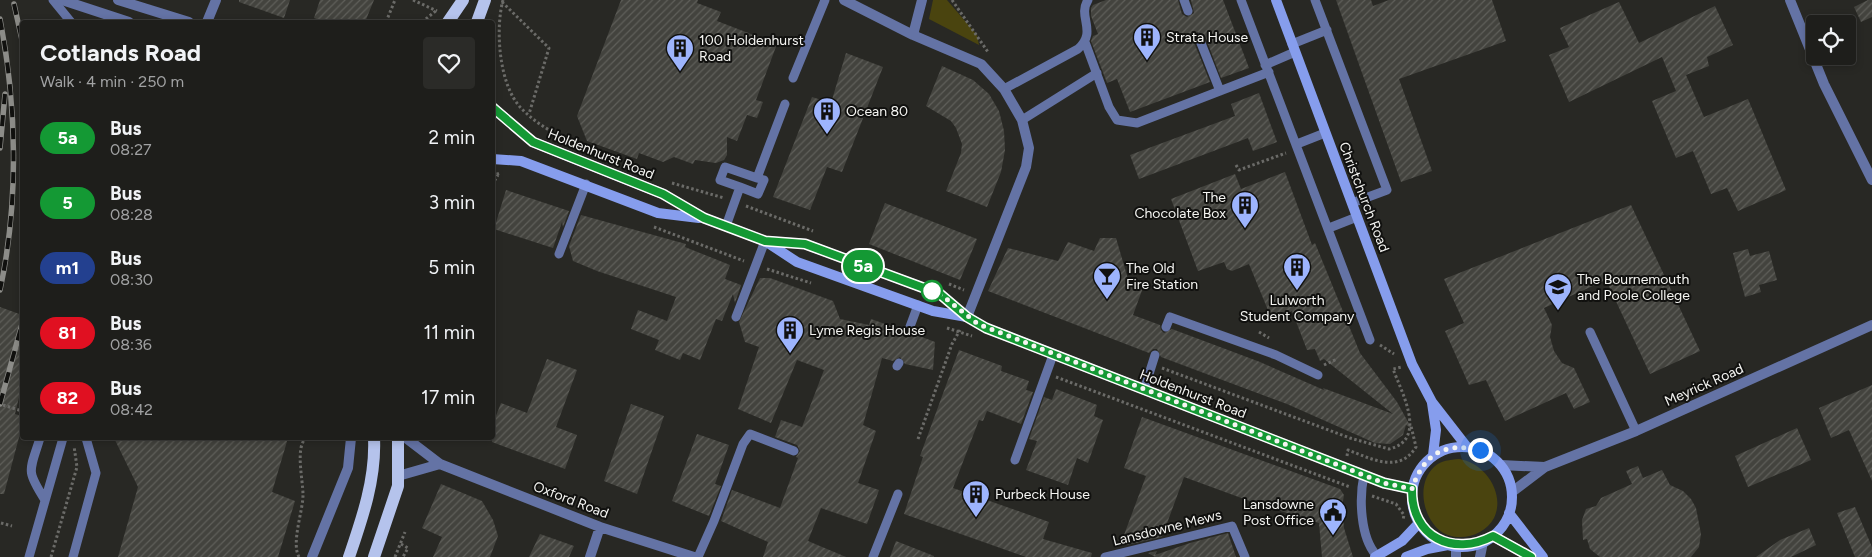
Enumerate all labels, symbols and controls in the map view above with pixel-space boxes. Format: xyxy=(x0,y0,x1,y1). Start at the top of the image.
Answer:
map controls xyxy=(1806,15,1856,65)
button: locate xyxy=(1806,15,1856,65)
building icon: Strata House xyxy=(1132,22,1162,61)
place label: Strata House xyxy=(1166,29,1249,46)
place label: 100 Holdenhurst Road xyxy=(699,32,804,65)
building icon: 100 Holdenhurst Road xyxy=(665,33,695,72)
button: heart xyxy=(423,37,475,89)
text: Cotlands Road xyxy=(40,38,201,67)
text: Walk · 4 min · 250 m xyxy=(40,72,184,91)
building icon: Ocean 80 xyxy=(812,96,842,135)
place label: Ocean 80 xyxy=(846,103,908,120)
text: Bus xyxy=(110,117,141,140)
street label: Holdenhurst Road xyxy=(545,125,657,183)
text: 2 min xyxy=(429,126,475,149)
text: 5a xyxy=(57,127,78,149)
street label: Christchurch Road xyxy=(1335,139,1393,255)
text: 08:27 xyxy=(110,140,152,159)
text: Bus xyxy=(110,182,141,205)
place label: The Chocolate Box xyxy=(1134,189,1226,222)
building icon: The Chocolate Box xyxy=(1230,190,1260,229)
text: 3 min xyxy=(429,191,475,214)
text: 5 xyxy=(62,192,73,214)
text: 08:28 xyxy=(110,205,153,224)
text: Bus xyxy=(110,247,141,270)
line badge: 5a xyxy=(840,250,886,282)
building icon: Lulworth Student Company xyxy=(1282,252,1312,291)
text: 5a xyxy=(853,255,873,277)
text: 5 min xyxy=(428,256,475,279)
text: m1 xyxy=(56,257,79,279)
place label: The Old Fire Station xyxy=(1126,260,1198,293)
bar icon: The Old Fire Station xyxy=(1092,261,1122,300)
text: 08:30 xyxy=(110,270,153,289)
place label: The Bournemouth and Poole College xyxy=(1577,271,1690,304)
school or university icon: The Bournemouth and Poole College xyxy=(1543,272,1573,311)
unlabelled marker xyxy=(921,280,943,302)
place label: Lulworth Student Company xyxy=(1240,292,1355,325)
text: Bus xyxy=(110,312,141,335)
building icon: Lyme Regis House xyxy=(775,315,805,354)
text: 11 min xyxy=(423,321,475,344)
text: 81 xyxy=(58,322,77,344)
place label: Lyme Regis House xyxy=(809,322,925,339)
text: 08:36 xyxy=(110,335,152,354)
street label: Meyrick Road xyxy=(1662,360,1746,410)
street label: Holdenhurst Road xyxy=(1137,366,1249,422)
text: Bus xyxy=(110,377,141,400)
text: 17 min xyxy=(421,386,475,409)
text: 82 xyxy=(57,387,78,409)
text: 08:42 xyxy=(110,400,153,419)
your location xyxy=(1468,438,1493,463)
street label: Oxford Road xyxy=(531,478,611,522)
building icon: Purbeck House xyxy=(961,479,991,518)
place label: Purbeck House xyxy=(995,486,1090,503)
place label: Lansdowne Post Office xyxy=(1243,496,1314,529)
public building icon: Lansdowne Post Office xyxy=(1318,497,1348,536)
street label: Lansdowne Mews xyxy=(1111,506,1223,550)

